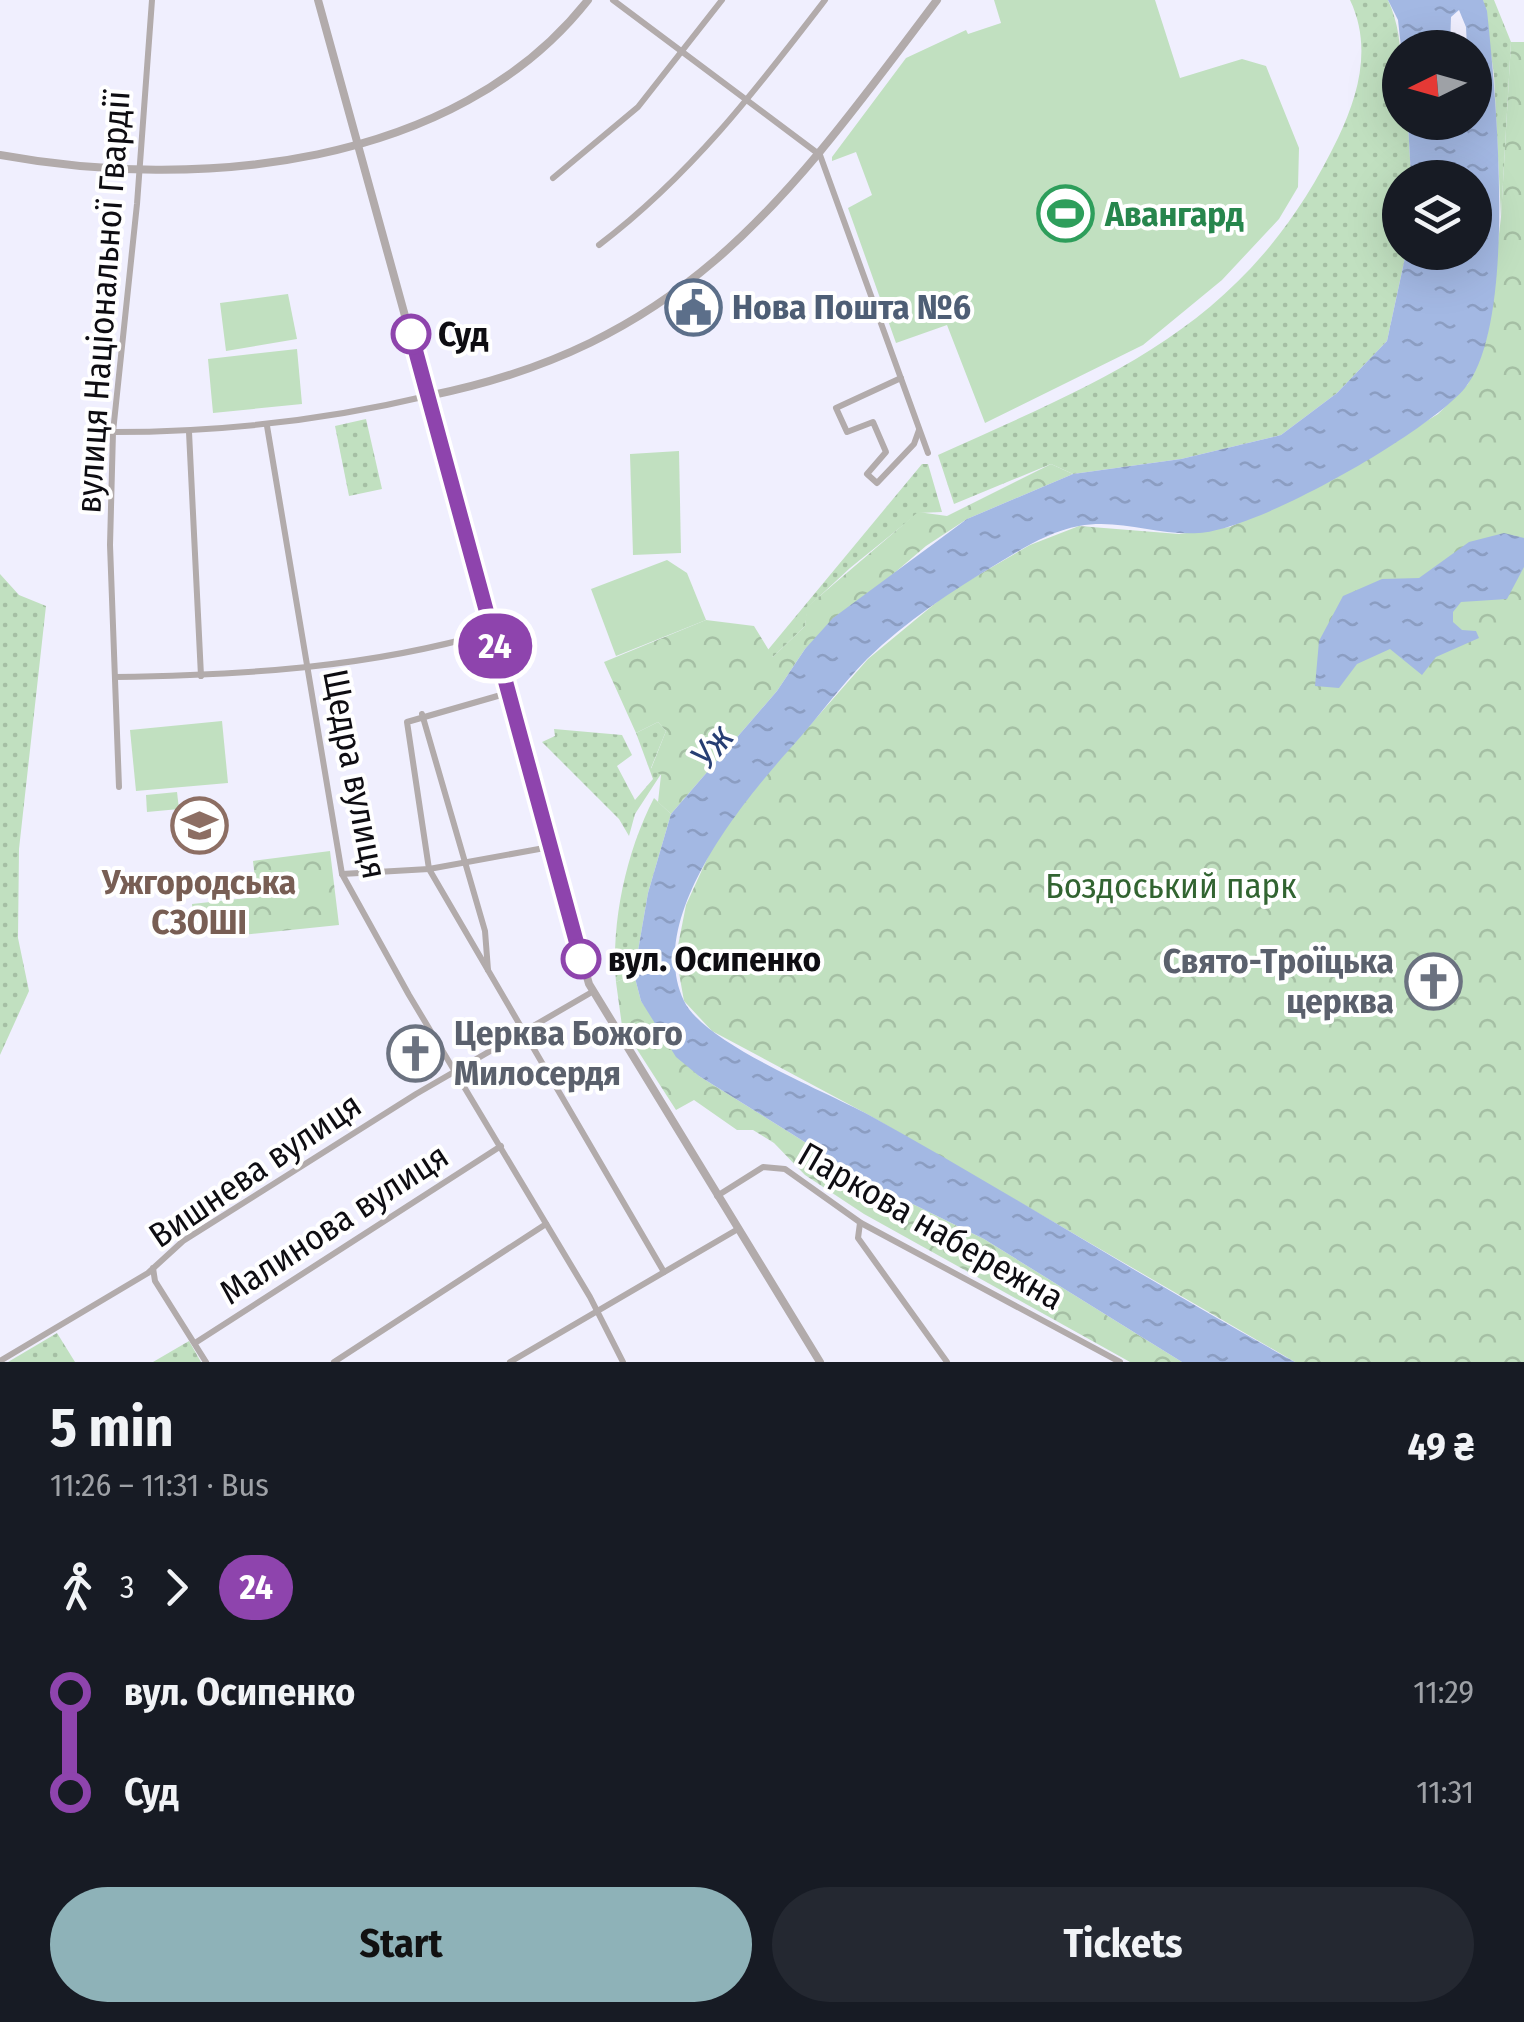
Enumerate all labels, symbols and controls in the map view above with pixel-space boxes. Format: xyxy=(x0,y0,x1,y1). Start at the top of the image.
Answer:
north arrow xyxy=(1382,30,1492,140)
map controls xyxy=(1382,30,1492,270)
street label: вулиця Національної Гвардії xyxy=(67,88,139,515)
button: layers xyxy=(1382,160,1492,270)
sports icon: Авангард xyxy=(1036,184,1096,244)
place label: Авангард xyxy=(1104,193,1244,235)
public building icon: Нова Пошта №6 xyxy=(663,277,723,337)
place label: Нова Пошта №6 xyxy=(732,286,971,328)
place label: Суд xyxy=(438,313,489,355)
marker: Суд xyxy=(392,315,430,353)
line badge: 24 xyxy=(450,614,540,678)
text: 24 xyxy=(478,625,512,667)
street label: Щедра вулиця xyxy=(314,666,396,882)
water label: Уж xyxy=(681,715,744,777)
school or university icon: Ужгородська СЗОШІ xyxy=(169,796,229,856)
place label: Ужгородська СЗОШІ xyxy=(101,861,296,943)
park label: Боздоський парк xyxy=(1045,865,1297,907)
place label: вул. Осипенко xyxy=(608,938,821,980)
marker: вул. Осипенко xyxy=(562,940,600,978)
place label: Свято-Троїцька церква xyxy=(1163,940,1394,1022)
church icon: Свято-Троїцька церква xyxy=(1403,951,1463,1011)
place label: Церква Божого Милосердя xyxy=(454,1012,683,1094)
church icon: Церква Божого Милосердя xyxy=(385,1023,445,1083)
street label: Вишнева вулиця xyxy=(141,1084,369,1256)
street label: Паркова набережна xyxy=(791,1133,1071,1319)
street label: Малинова вулиця xyxy=(212,1135,456,1313)
text: 5 min xyxy=(50,1395,173,1461)
text: 49 ₴ xyxy=(1407,1424,1474,1470)
text: 11:26 – 11:31 · Bus xyxy=(50,1466,269,1504)
icon: walk xyxy=(50,1560,105,1615)
icon: forward xyxy=(149,1560,204,1615)
text: 24 xyxy=(239,1566,273,1608)
text: 3 xyxy=(120,1568,134,1606)
text: вул. Осипенко xyxy=(124,1669,355,1715)
text: 11:29 xyxy=(1413,1673,1474,1711)
text: Суд xyxy=(124,1769,179,1815)
text: 11:31 xyxy=(1416,1773,1474,1811)
button: Start xyxy=(50,1887,752,2002)
button: Tickets xyxy=(772,1887,1474,2002)

